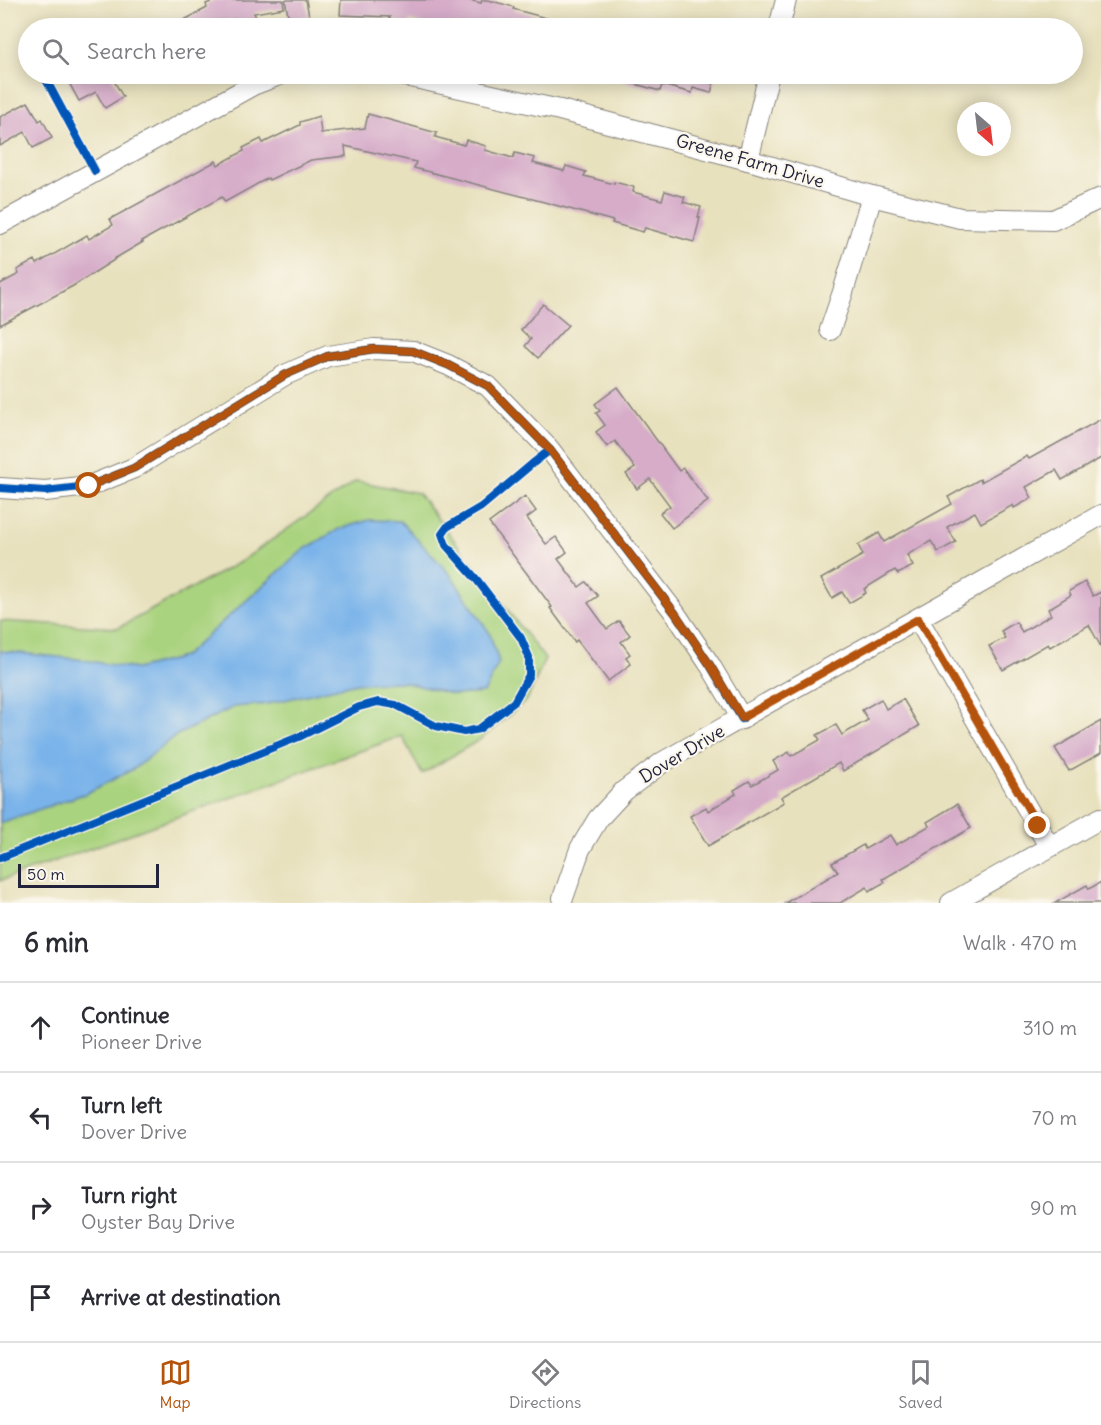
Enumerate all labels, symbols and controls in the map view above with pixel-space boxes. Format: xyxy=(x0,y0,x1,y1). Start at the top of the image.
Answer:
search box xyxy=(18,18,1083,84)
icon: search xyxy=(39,35,72,68)
text: Search here xyxy=(87,37,206,65)
north arrow xyxy=(957,102,1011,156)
street label: Greene Farm Drive xyxy=(673,128,827,193)
route start xyxy=(75,472,101,498)
street label: Dover Drive xyxy=(635,719,729,788)
route end xyxy=(1024,812,1050,838)
scale bar xyxy=(18,861,159,888)
text: 50 m xyxy=(27,864,65,884)
text: 6 min xyxy=(24,926,89,959)
text: Walk · 470 m xyxy=(963,930,1077,955)
text: Continue xyxy=(81,1001,170,1029)
icon: ahead xyxy=(24,1011,57,1044)
text: 310 m xyxy=(1022,1015,1077,1040)
text: Pioneer Drive xyxy=(81,1029,202,1054)
text: Turn left xyxy=(81,1091,162,1119)
icon: left xyxy=(24,1101,57,1134)
text: 70 m xyxy=(1032,1105,1077,1130)
text: Dover Drive xyxy=(81,1119,187,1144)
text: Turn right xyxy=(81,1181,177,1209)
icon: right xyxy=(24,1191,57,1224)
text: 90 m xyxy=(1030,1195,1077,1220)
text: Oyster Bay Drive xyxy=(81,1209,235,1234)
icon: arrive xyxy=(24,1281,57,1314)
text: Arrive at destination xyxy=(81,1283,281,1311)
tab: Map xyxy=(159,1356,192,1412)
tab: Directions xyxy=(509,1356,581,1412)
tab: Saved xyxy=(899,1356,942,1412)

